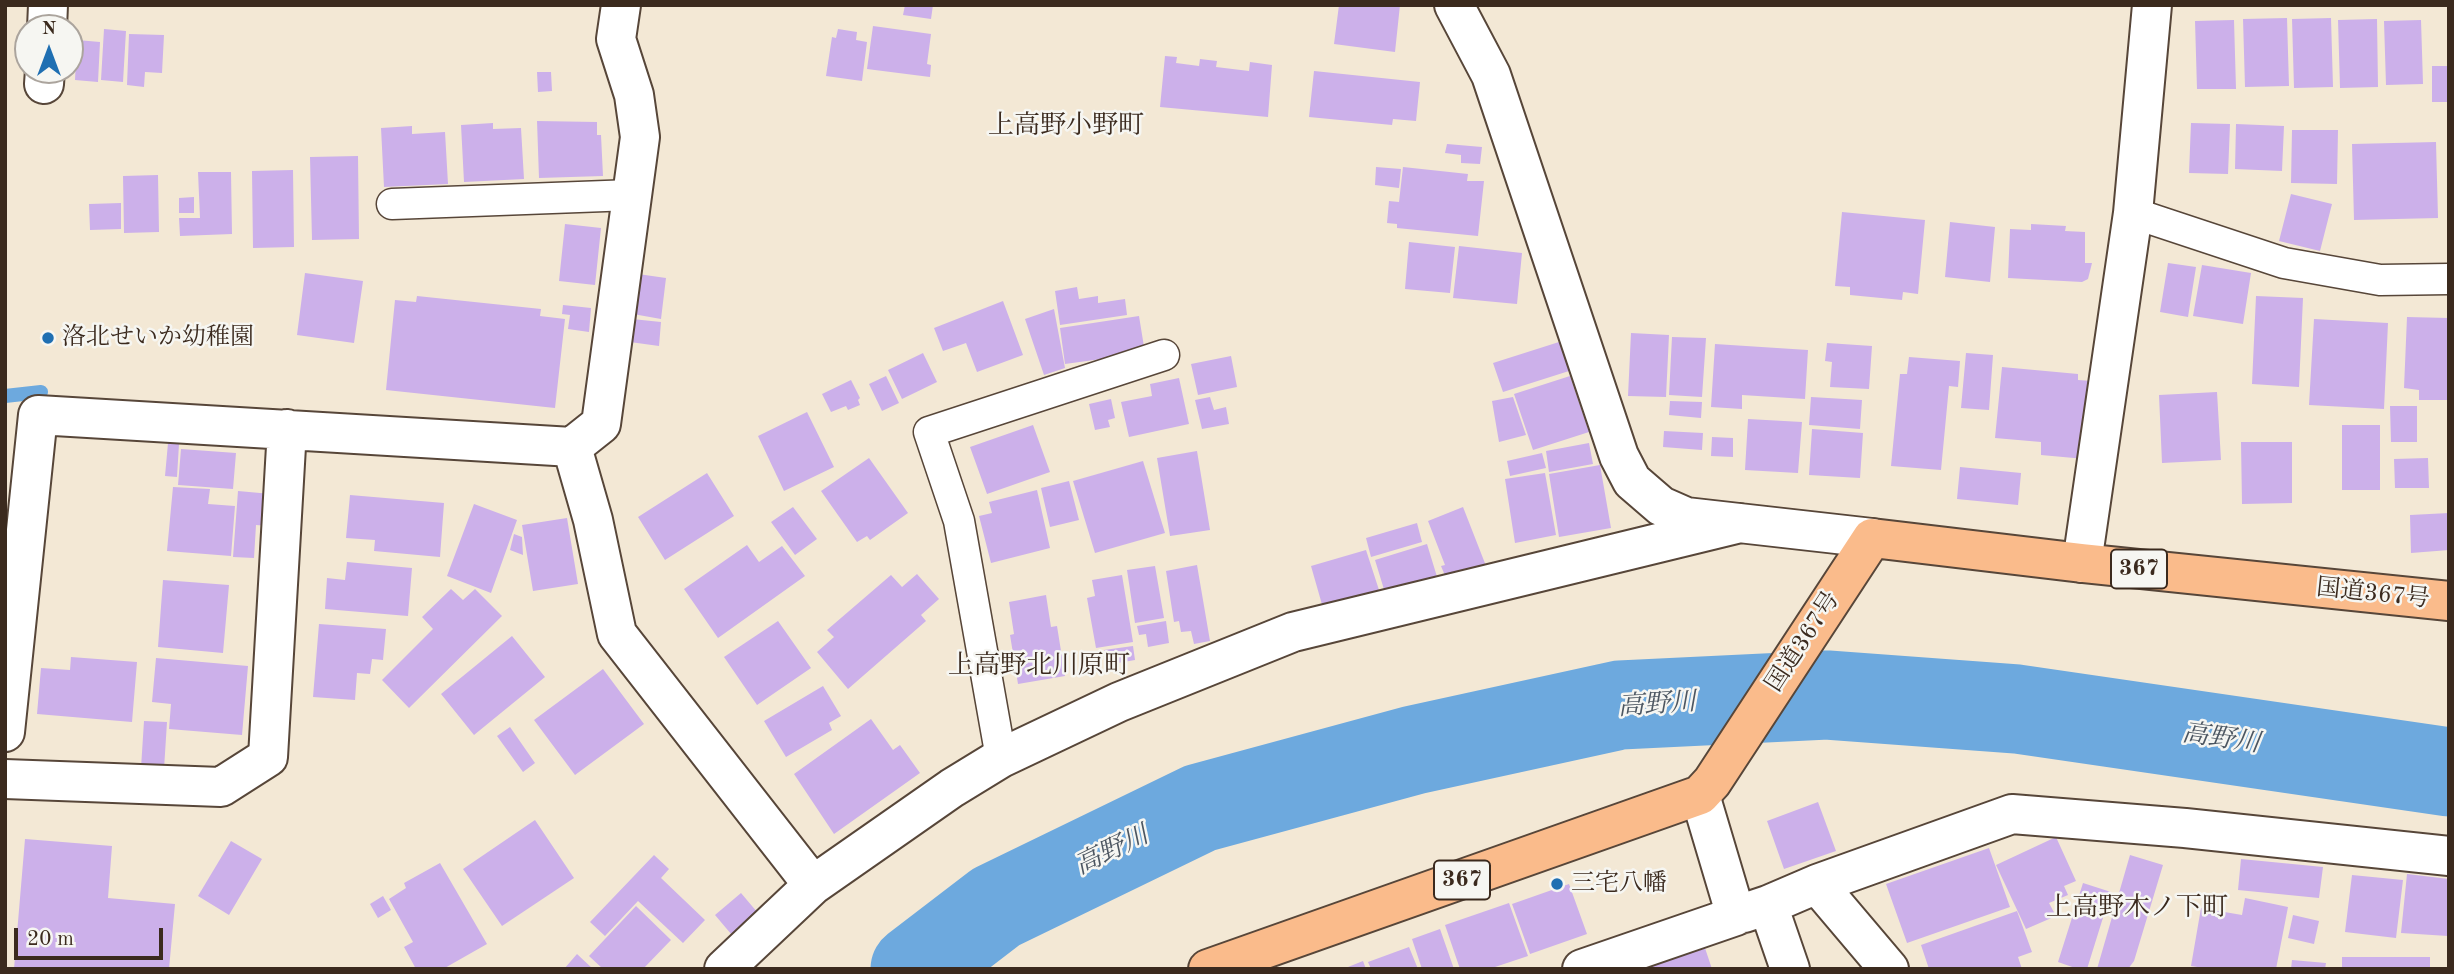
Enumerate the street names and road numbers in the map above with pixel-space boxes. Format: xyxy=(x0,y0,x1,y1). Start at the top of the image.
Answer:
road number: 367 xyxy=(2111,550,2167,589)
street label: 国道367号 xyxy=(2315,574,2431,614)
street label: 国道367号 xyxy=(1760,586,1846,698)
road number: 367 xyxy=(1434,860,1490,900)

